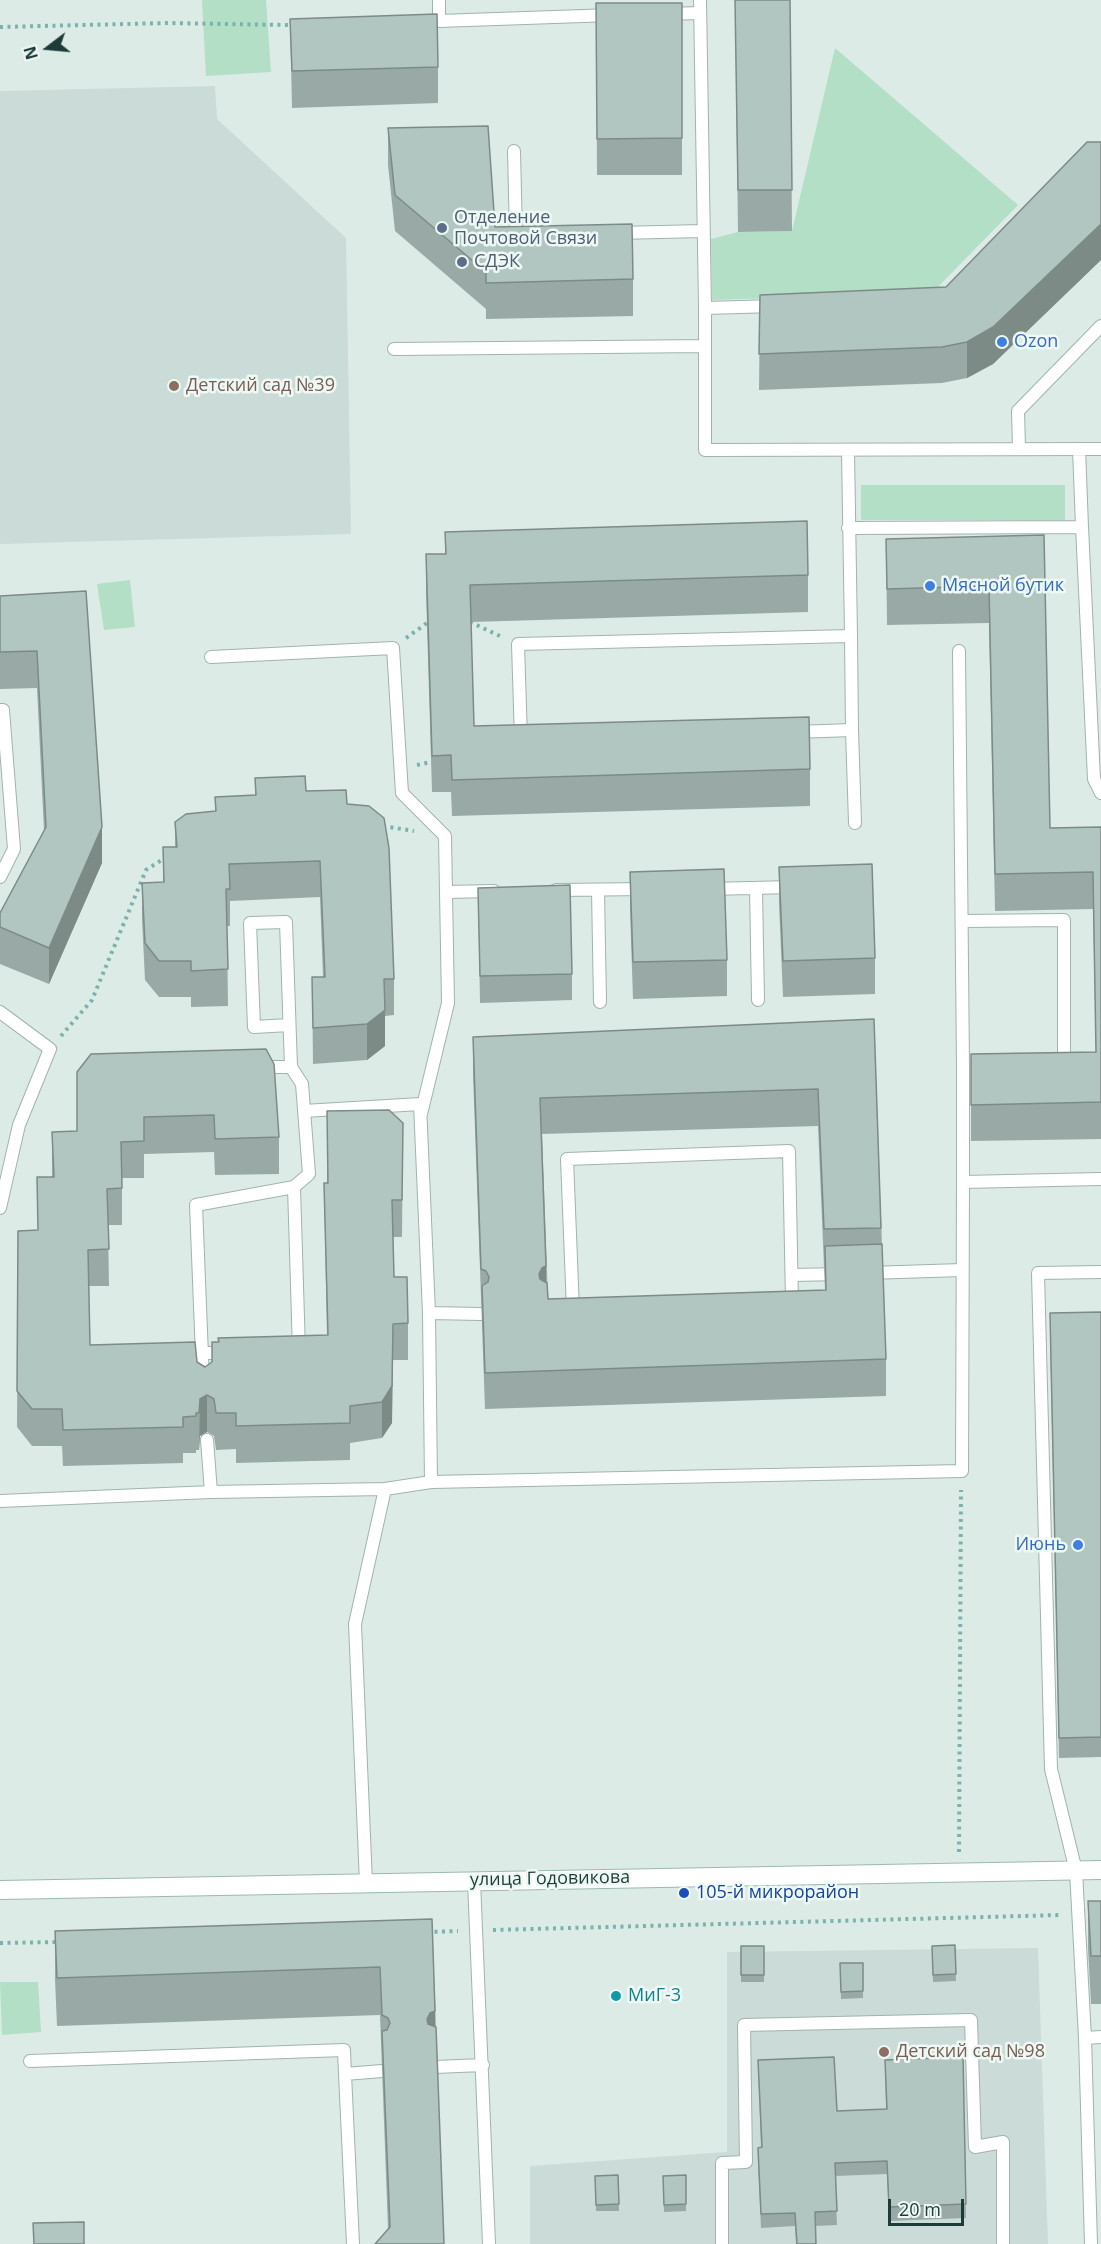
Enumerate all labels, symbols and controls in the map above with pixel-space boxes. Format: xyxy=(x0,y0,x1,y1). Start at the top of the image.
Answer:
north arrow xyxy=(18,18,78,78)
text: N xyxy=(18,44,43,62)
place label: Отделение Почтовой Связи xyxy=(454,207,597,250)
marker: Отделение Почтовой Связи xyxy=(435,221,449,235)
place label: СДЭК xyxy=(474,251,520,273)
marker: СДЭК xyxy=(455,255,469,269)
place label: Ozon xyxy=(1014,331,1058,353)
marker: Ozon xyxy=(995,335,1009,349)
place label: Детский сад №39 xyxy=(186,375,335,397)
marker: Детский сад №39 xyxy=(167,379,181,393)
place label: Мясной бутик xyxy=(942,575,1064,597)
marker: Мясной бутик xyxy=(923,579,937,593)
place label: Июнь xyxy=(1015,1534,1066,1556)
marker: Июнь xyxy=(1071,1538,1085,1552)
street label: улица Годовикова xyxy=(470,1867,630,1891)
place label: 105-й микрорайон xyxy=(696,1882,859,1904)
marker: 105-й микрорайон xyxy=(677,1886,691,1900)
place label: МиГ-3 xyxy=(628,1985,681,2007)
marker: МиГ-3 xyxy=(609,1989,623,2003)
place label: Детский сад №98 xyxy=(896,2041,1045,2063)
marker: Детский сад №98 xyxy=(877,2045,891,2059)
scale bar xyxy=(891,2187,968,2225)
text: 20 m xyxy=(899,2197,941,2221)

